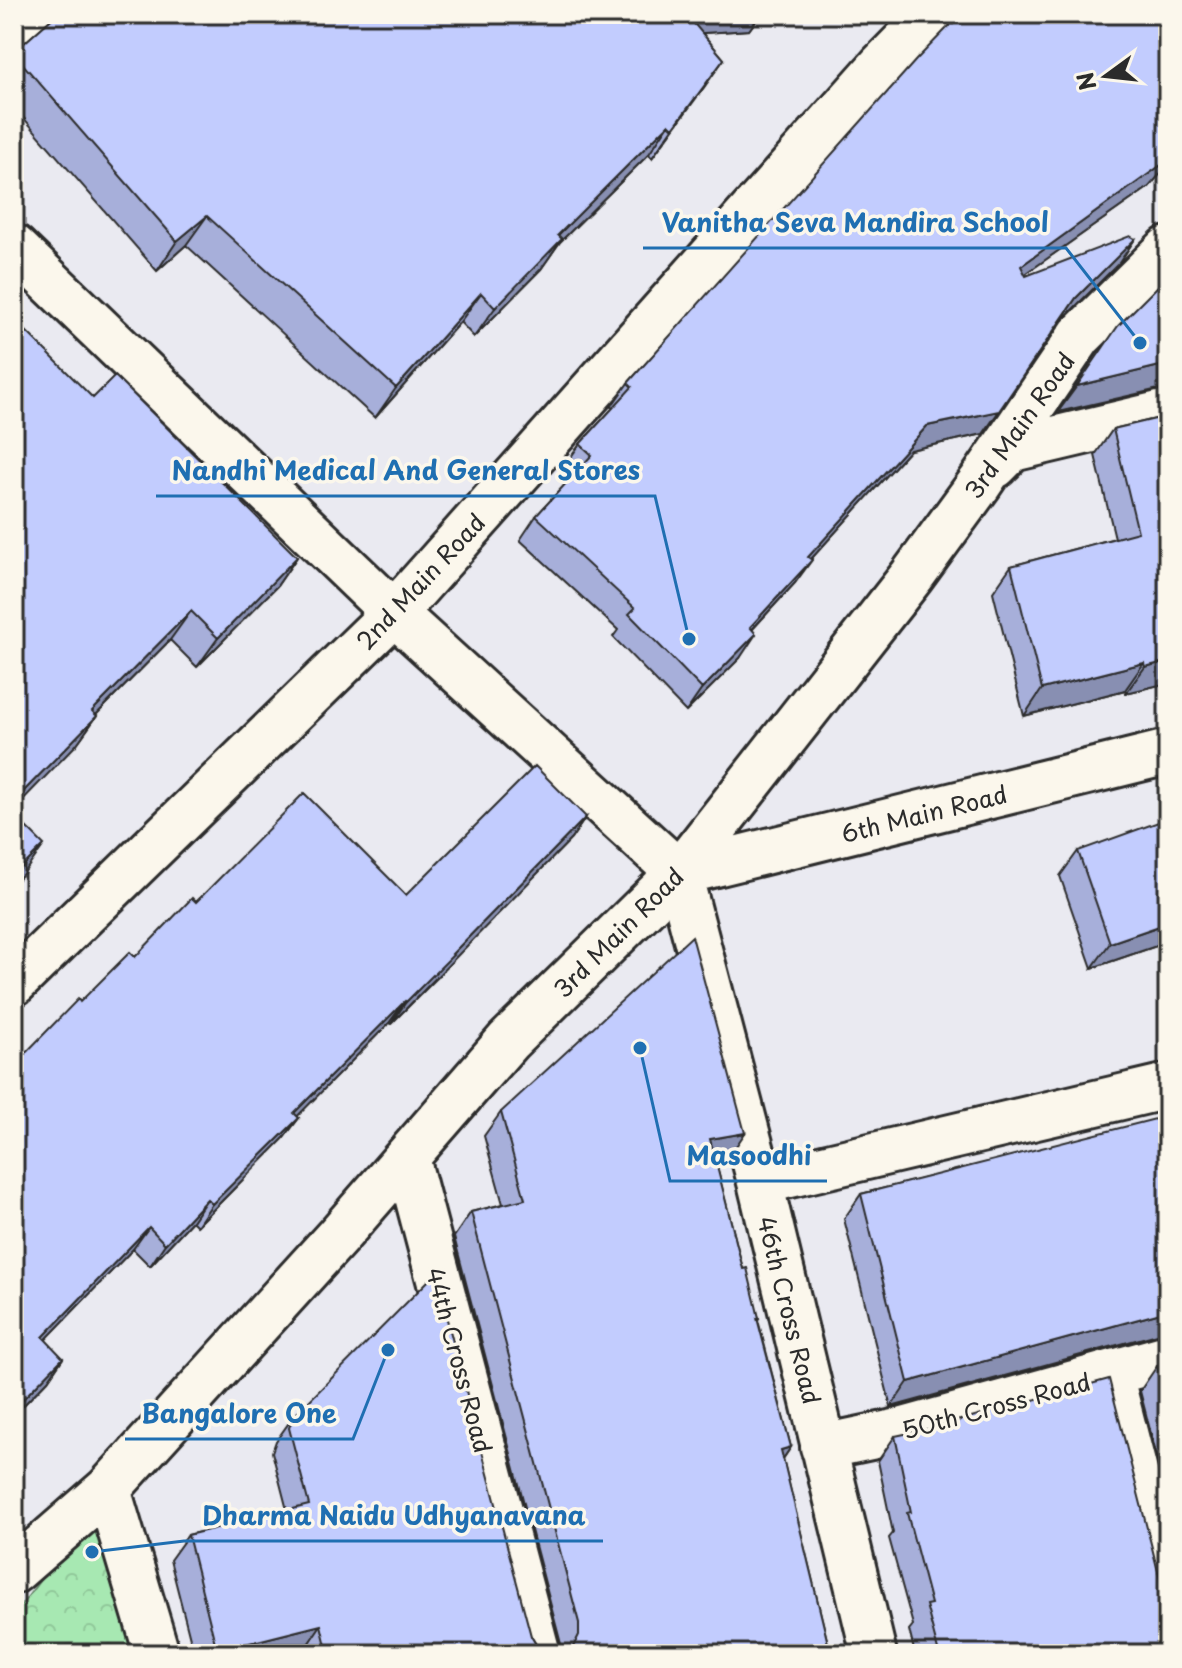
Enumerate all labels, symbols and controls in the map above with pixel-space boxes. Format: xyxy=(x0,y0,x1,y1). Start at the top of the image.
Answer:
north arrow xyxy=(1066,36,1146,116)
text: N xyxy=(1067,69,1103,94)
callout: Vanitha Seva Mandira School xyxy=(643,198,1066,248)
text: Vanitha Seva Mandira School xyxy=(661,202,1049,241)
street label: 3rd Main Road xyxy=(955,344,1083,506)
callout: Nandhi Medical And General Stores xyxy=(156,446,655,496)
text: Nandhi Medical And General Stores xyxy=(172,450,640,489)
street label: 2nd Main Road xyxy=(347,505,493,657)
street label: 6th Main Road xyxy=(837,775,1011,851)
street label: 3rd Main Road xyxy=(545,859,691,1005)
callout: Masoodhi xyxy=(670,1131,827,1181)
text: Masoodhi xyxy=(687,1135,811,1174)
street label: 46th Cross Road xyxy=(749,1212,831,1408)
street label: 44th Cross Road xyxy=(418,1263,502,1457)
street label: 50th Cross Road xyxy=(898,1363,1094,1447)
callout: Bangalore One xyxy=(125,1389,353,1439)
text: Bangalore One xyxy=(141,1393,337,1432)
callout: Dharma Naidu Udhyanavana xyxy=(184,1491,603,1541)
text: Dharma Naidu Udhyanavana xyxy=(202,1495,586,1534)

